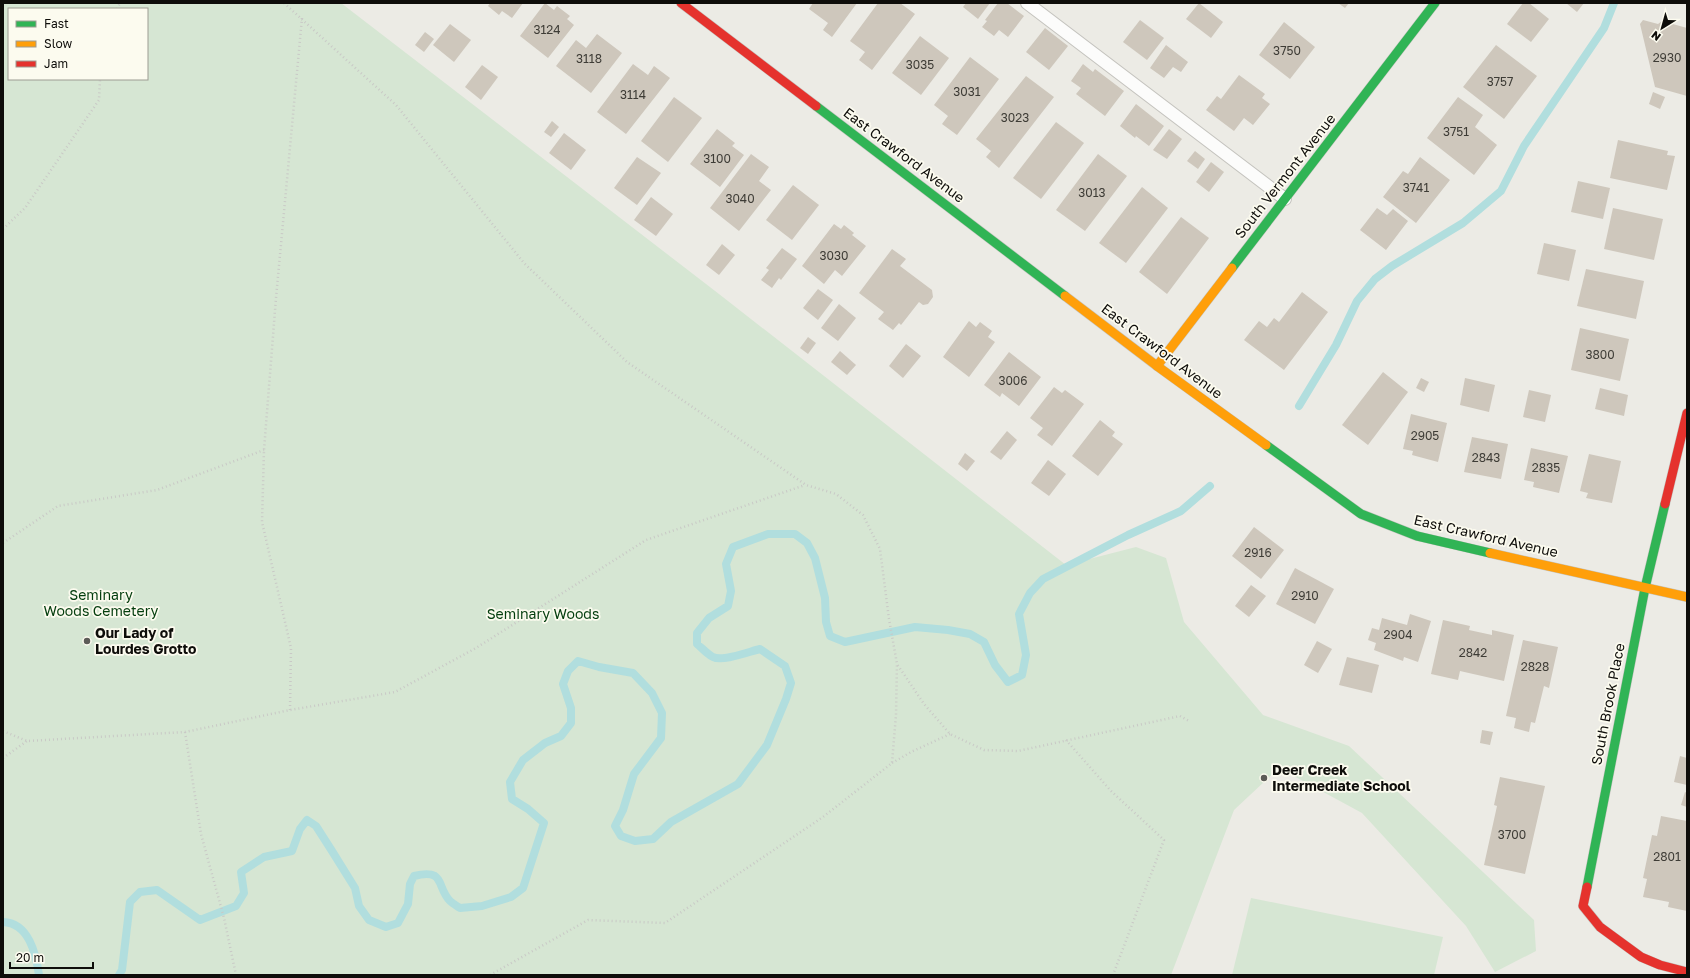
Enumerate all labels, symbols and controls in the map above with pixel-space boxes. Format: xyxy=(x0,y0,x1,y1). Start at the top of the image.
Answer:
legend xyxy=(8,8,148,80)
north arrow xyxy=(1642,8,1682,48)
text: Fast xyxy=(44,16,69,31)
house number: 3124 xyxy=(533,22,561,37)
text: N xyxy=(1648,29,1663,44)
text: Slow xyxy=(44,36,72,51)
house number: 3750 xyxy=(1273,43,1301,58)
house number: 2930 xyxy=(1653,50,1681,65)
house number: 3118 xyxy=(576,51,602,66)
text: Jam xyxy=(44,56,68,71)
house number: 3035 xyxy=(906,57,934,72)
house number: 3757 xyxy=(1487,74,1513,89)
house number: 3031 xyxy=(953,84,981,99)
house number: 3114 xyxy=(620,87,646,102)
street label: East Crawford Avenue xyxy=(840,103,968,206)
house number: 3023 xyxy=(1001,110,1029,125)
street label: South Vermont Avenue xyxy=(1231,110,1339,241)
house number: 3751 xyxy=(1443,124,1469,139)
house number: 3100 xyxy=(703,151,731,166)
house number: 3741 xyxy=(1403,180,1429,195)
house number: 3013 xyxy=(1078,185,1106,200)
house number: 3040 xyxy=(725,191,755,206)
house number: 3030 xyxy=(820,248,848,263)
street label: East Crawford Avenue xyxy=(1098,299,1226,402)
house number: 3800 xyxy=(1585,347,1615,362)
house number: 3006 xyxy=(998,373,1028,388)
house number: 2905 xyxy=(1411,428,1439,443)
house number: 2843 xyxy=(1472,450,1500,465)
house number: 2835 xyxy=(1532,460,1560,475)
street label: East Crawford Avenue xyxy=(1412,511,1560,560)
house number: 2916 xyxy=(1244,545,1272,560)
park label: Seminary Woods Cemetery xyxy=(44,586,159,619)
house number: 2910 xyxy=(1291,588,1319,603)
park label: Seminary Woods xyxy=(487,605,599,622)
place label: Our Lady of Lourdes Grotto xyxy=(95,624,197,657)
house number: 2904 xyxy=(1384,627,1412,642)
marker: Our Lady of Lourdes Grotto xyxy=(82,636,92,646)
street label: South Brook Place xyxy=(1587,642,1628,766)
house number: 2842 xyxy=(1459,645,1487,660)
house number: 2828 xyxy=(1521,659,1549,674)
place label: Deer Creek Intermediate School xyxy=(1272,761,1411,794)
marker: Deer Creek Intermediate School xyxy=(1259,773,1269,783)
house number: 3700 xyxy=(1498,827,1526,842)
house number: 2801 xyxy=(1653,849,1681,864)
scale bar xyxy=(10,944,93,970)
text: 20 m xyxy=(16,950,44,965)

